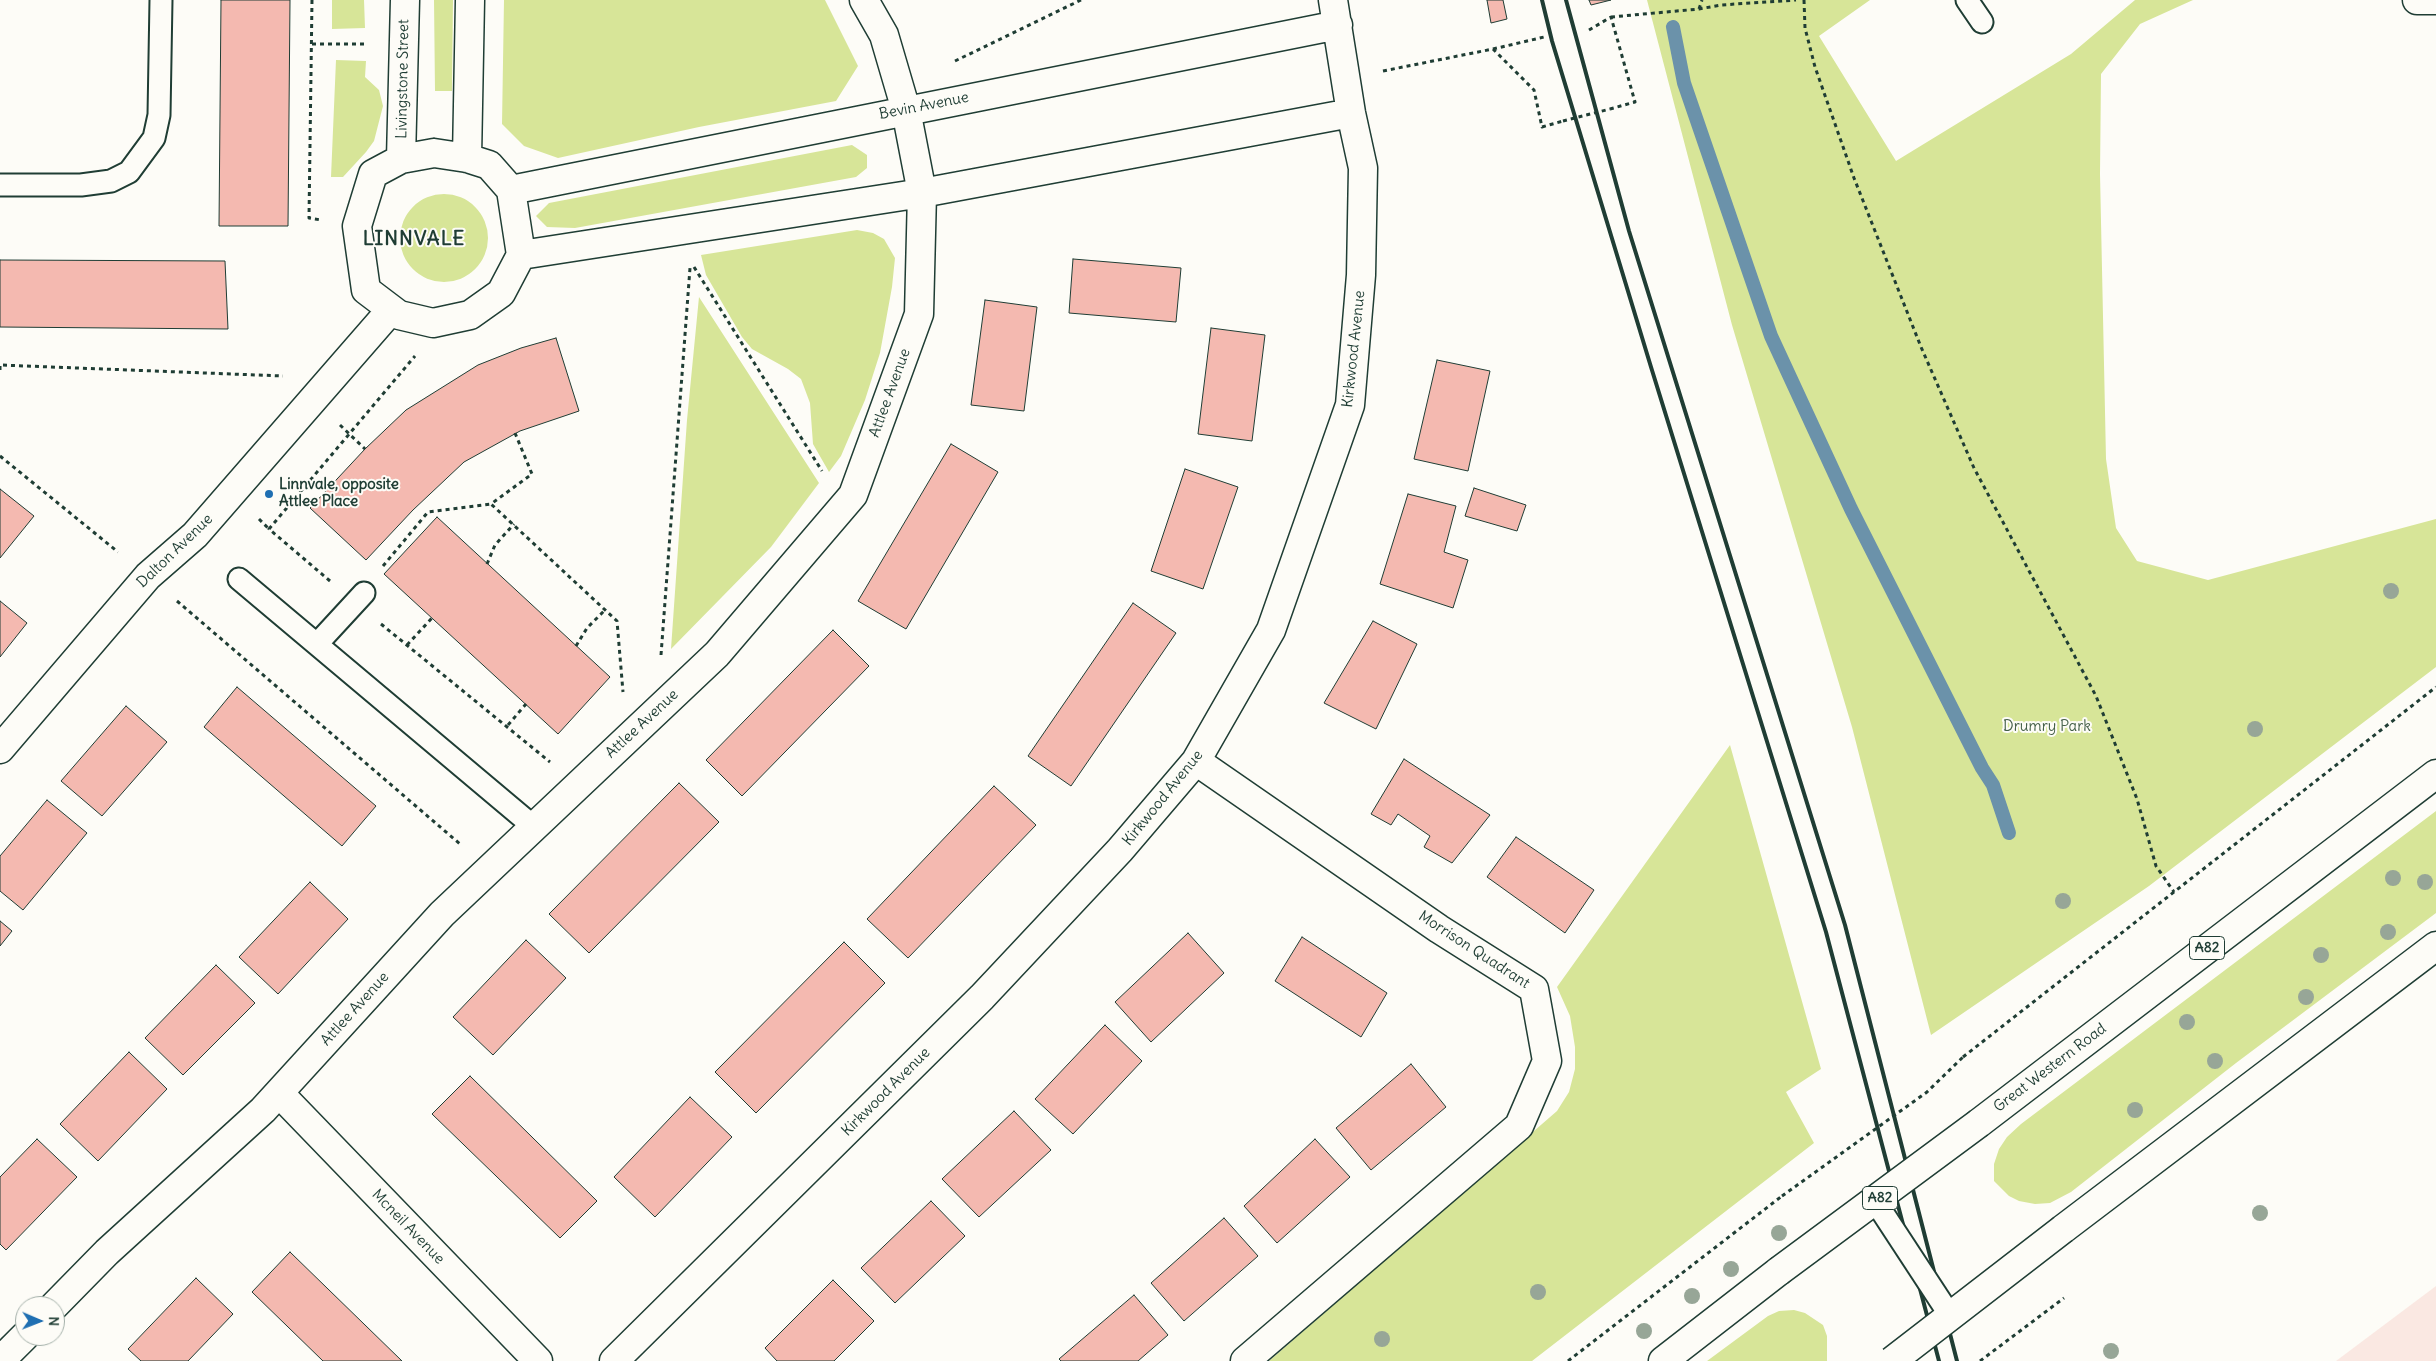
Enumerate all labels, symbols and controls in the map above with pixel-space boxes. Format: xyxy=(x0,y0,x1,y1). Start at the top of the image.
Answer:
street label: Livingstone Street xyxy=(393,19,413,139)
street label: Bevin Avenue xyxy=(878,88,970,124)
district label: LINNVALE xyxy=(362,227,466,251)
street label: Kirkwood Avenue xyxy=(1339,290,1369,408)
street label: Attlee Avenue xyxy=(866,346,914,440)
place label: Linnvale, opposite Attlee Place xyxy=(279,476,399,511)
marker: Linnvale, opposite Attlee Place xyxy=(263,488,275,500)
street label: Dalton Avenue xyxy=(133,510,217,592)
street label: Attlee Avenue xyxy=(602,686,682,762)
park label: Drumry Park xyxy=(2003,718,2091,736)
street label: Kirkwood Avenue xyxy=(1119,747,1207,849)
street label: Morrison Quadrant xyxy=(1415,907,1533,993)
road number: A82 xyxy=(2190,936,2224,960)
street label: Attlee Avenue xyxy=(317,968,393,1050)
street label: Great Western Road xyxy=(1990,1020,2110,1116)
street label: Kirkwood Avenue xyxy=(838,1044,934,1140)
street label: Mcneil Avenue xyxy=(368,1186,448,1268)
road number: A82 xyxy=(1862,1186,1898,1210)
north arrow xyxy=(15,1296,65,1346)
text: N xyxy=(45,1316,63,1326)

